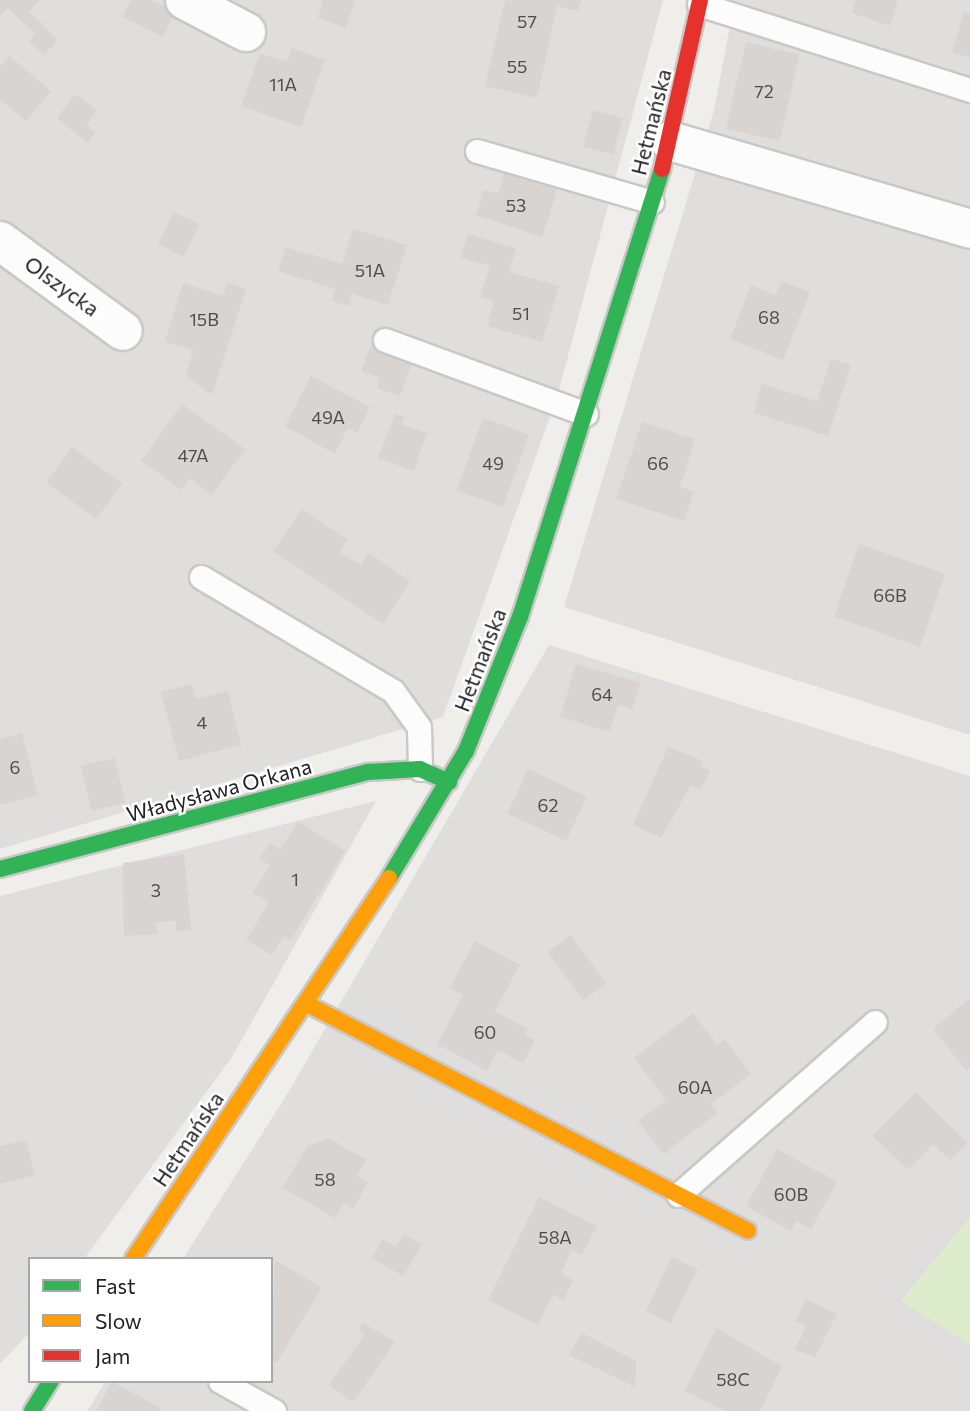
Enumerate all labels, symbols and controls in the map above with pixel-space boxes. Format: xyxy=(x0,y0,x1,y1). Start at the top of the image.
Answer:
house number: 57 xyxy=(517,10,537,32)
house number: 55 xyxy=(507,55,527,77)
street label: Hetmańska xyxy=(626,66,676,178)
house number: 11A xyxy=(269,73,297,95)
house number: 72 xyxy=(754,80,774,102)
house number: 53 xyxy=(506,194,526,216)
street label: Olszycka xyxy=(20,251,104,321)
house number: 51A xyxy=(355,259,385,281)
house number: 51 xyxy=(512,302,530,324)
house number: 68 xyxy=(758,306,780,328)
house number: 15B xyxy=(189,308,219,330)
house number: 49A xyxy=(311,406,345,428)
house number: 47A xyxy=(178,444,208,466)
house number: 49 xyxy=(482,452,504,474)
house number: 66 xyxy=(647,452,669,474)
house number: 66B xyxy=(873,584,907,606)
street label: Hetmańska xyxy=(449,605,511,715)
house number: 64 xyxy=(591,683,613,705)
house number: 4 xyxy=(197,711,207,733)
street label: Władysława Orkana xyxy=(124,753,314,827)
house number: 6 xyxy=(10,756,20,778)
house number: 62 xyxy=(538,794,558,816)
house number: 1 xyxy=(291,868,299,890)
house number: 3 xyxy=(151,879,161,901)
house number: 60 xyxy=(474,1021,496,1043)
house number: 60A xyxy=(678,1076,712,1098)
street label: Hetmańska xyxy=(147,1087,229,1191)
house number: 58 xyxy=(314,1168,336,1190)
house number: 60B xyxy=(774,1183,808,1205)
house number: 58A xyxy=(538,1226,572,1248)
legend xyxy=(28,1257,273,1383)
text: Fast xyxy=(95,1273,136,1298)
text: Slow xyxy=(95,1308,142,1333)
text: Jam xyxy=(95,1343,130,1368)
house number: 58C xyxy=(716,1368,750,1390)

